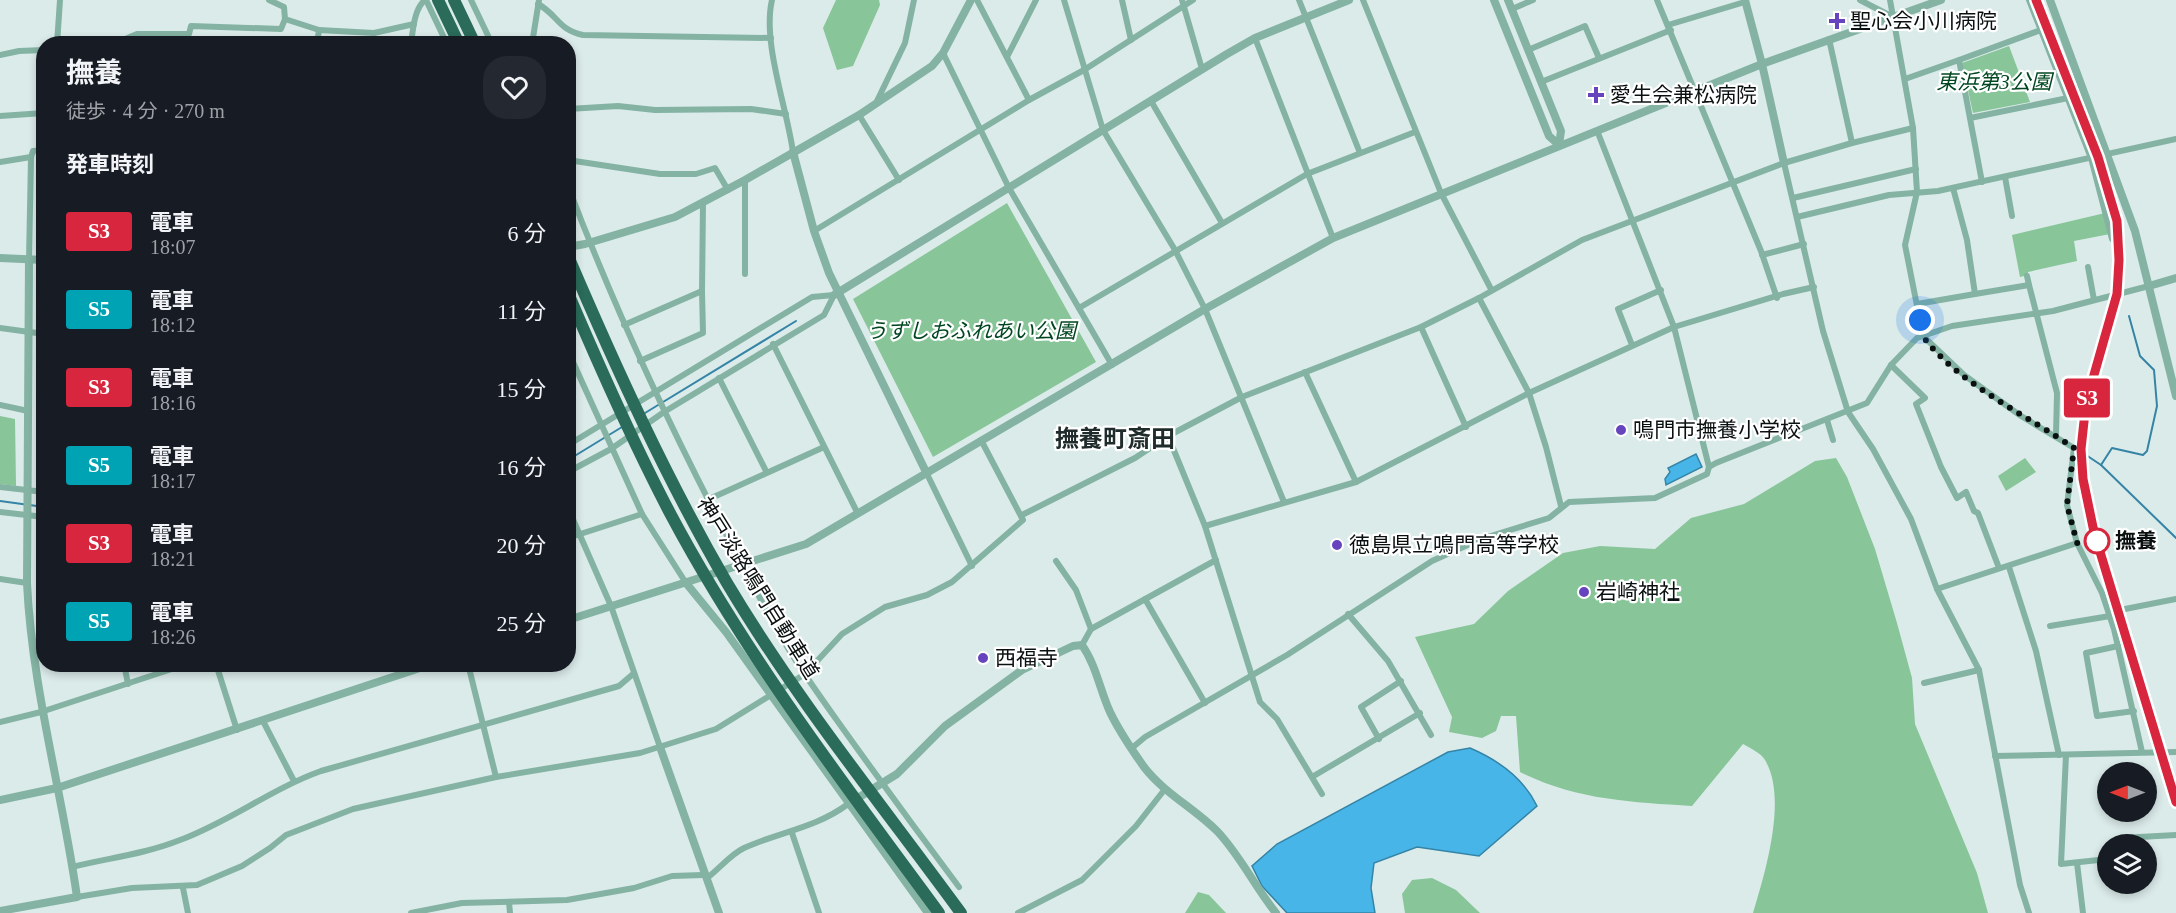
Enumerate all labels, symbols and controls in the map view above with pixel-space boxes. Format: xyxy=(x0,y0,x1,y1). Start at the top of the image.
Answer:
place label: 聖心会小川病院 xyxy=(1850,9,1997,33)
marker: 聖心会小川病院 xyxy=(1828,12,1846,30)
button: heart xyxy=(483,56,546,119)
text: 撫養 xyxy=(66,57,122,88)
park label: 東浜第3公園 xyxy=(1936,70,2055,94)
place label: 愛生会兼松病院 xyxy=(1610,83,1757,107)
marker: 愛生会兼松病院 xyxy=(1587,86,1605,104)
text: 徒歩 · 4 分 · 270 m xyxy=(66,100,225,122)
text: 発車時刻 xyxy=(66,152,154,177)
text: 電車 xyxy=(150,210,194,235)
text: S3 xyxy=(88,219,110,243)
text: 6 分 xyxy=(507,221,546,246)
text: 18:07 xyxy=(150,236,196,258)
text: 電車 xyxy=(150,288,194,313)
text: S5 xyxy=(88,297,110,321)
text: 11 分 xyxy=(497,299,546,324)
your location xyxy=(1905,305,1935,335)
text: 18:12 xyxy=(150,314,196,336)
park label: うずしおふれあい公園 xyxy=(866,319,1079,343)
text: 電車 xyxy=(150,366,194,391)
text: S3 xyxy=(88,375,110,399)
text: 15 分 xyxy=(496,377,546,402)
line badge: S3 xyxy=(2060,378,2114,418)
text: S3 xyxy=(2076,386,2098,410)
text: 18:16 xyxy=(150,392,196,414)
place label: 鳴門市撫養小学校 xyxy=(1633,418,1801,442)
marker: 鳴門市撫養小学校 xyxy=(1614,423,1628,437)
district label: 撫養町斎田 xyxy=(1055,426,1175,452)
text: 電車 xyxy=(150,444,194,469)
text: S5 xyxy=(88,453,110,477)
text: 16 分 xyxy=(496,455,546,480)
text: 18:17 xyxy=(150,470,196,492)
street label: 神戸淡路鳴門自動車道 xyxy=(692,493,824,683)
text: 電車 xyxy=(150,522,194,547)
marker: 撫養 xyxy=(2084,528,2110,554)
place label: 撫養 xyxy=(2115,529,2157,553)
text: S3 xyxy=(88,531,110,555)
text: 20 分 xyxy=(496,533,546,558)
place label: 徳島県立鳴門高等学校 xyxy=(1349,533,1559,557)
marker: 徳島県立鳴門高等学校 xyxy=(1330,538,1344,552)
text: 18:21 xyxy=(150,548,196,570)
place label: 岩崎神社 xyxy=(1596,580,1680,604)
marker: 岩崎神社 xyxy=(1577,585,1591,599)
text: 電車 xyxy=(150,600,194,625)
text: S5 xyxy=(88,609,110,633)
text: 25 分 xyxy=(496,611,546,636)
text: 18:26 xyxy=(150,626,196,648)
place label: 西福寺 xyxy=(995,646,1058,670)
marker: 西福寺 xyxy=(976,651,990,665)
north arrow xyxy=(2097,762,2157,822)
map controls xyxy=(2097,762,2157,894)
button: layers xyxy=(2097,834,2157,894)

